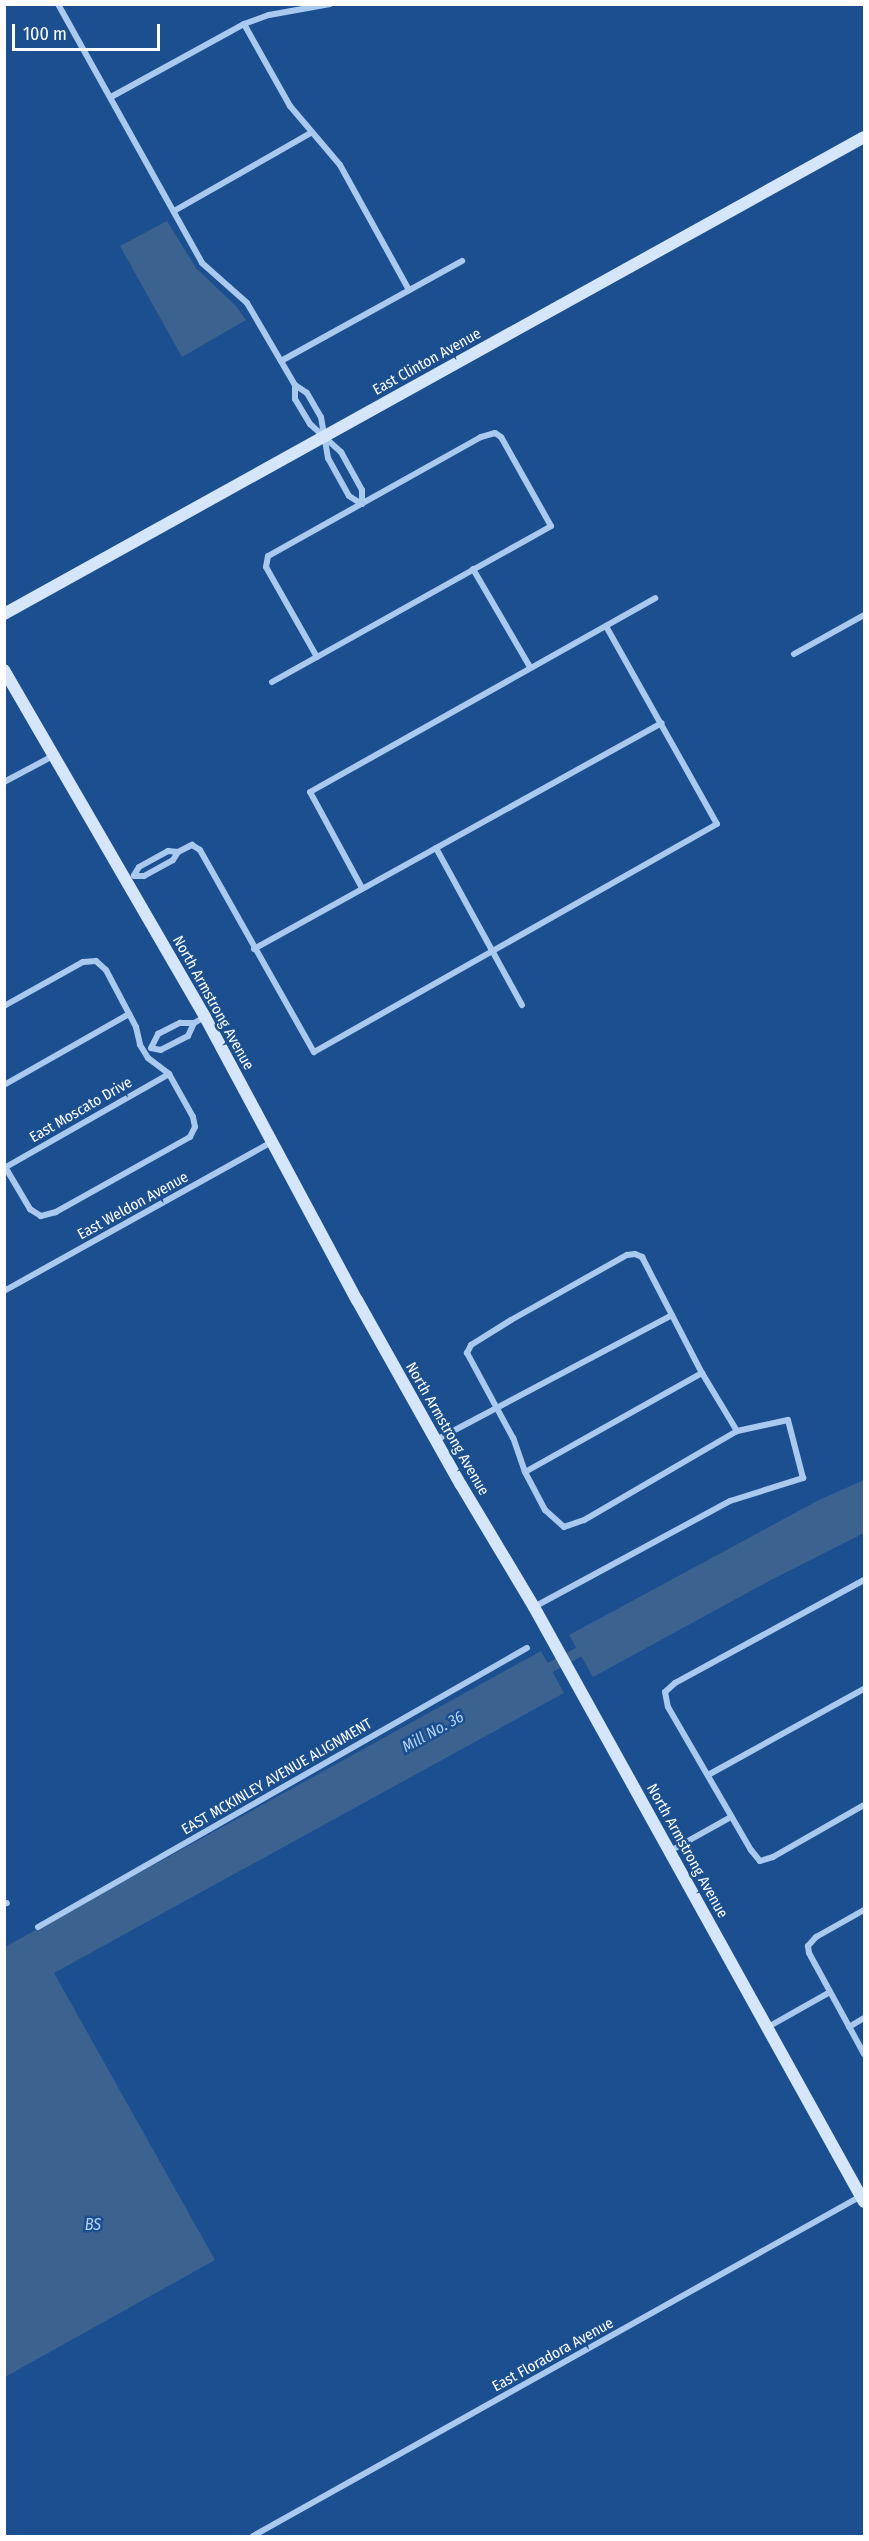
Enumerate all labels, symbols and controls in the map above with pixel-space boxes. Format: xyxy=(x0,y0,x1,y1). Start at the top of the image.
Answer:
scale bar xyxy=(15,12,164,50)
text: 100 m xyxy=(23,23,67,45)
street label: East Clinton Avenue xyxy=(370,325,484,399)
street label: North Armstrong Avenue xyxy=(169,933,257,1073)
street label: East Moscato Drive xyxy=(27,1073,135,1147)
street label: East Weldon Avenue xyxy=(75,1168,191,1244)
street label: North Armstrong Avenue xyxy=(402,1359,492,1499)
water label: Mill No. 36 xyxy=(399,1707,467,1757)
street label: EAST MCKINLEY AVENUE ALIGNMENT xyxy=(179,1715,375,1839)
street label: North Armstrong Avenue xyxy=(643,1781,731,1921)
water label: BS xyxy=(85,2215,101,2235)
street label: East Floradora Avenue xyxy=(489,2314,617,2396)

